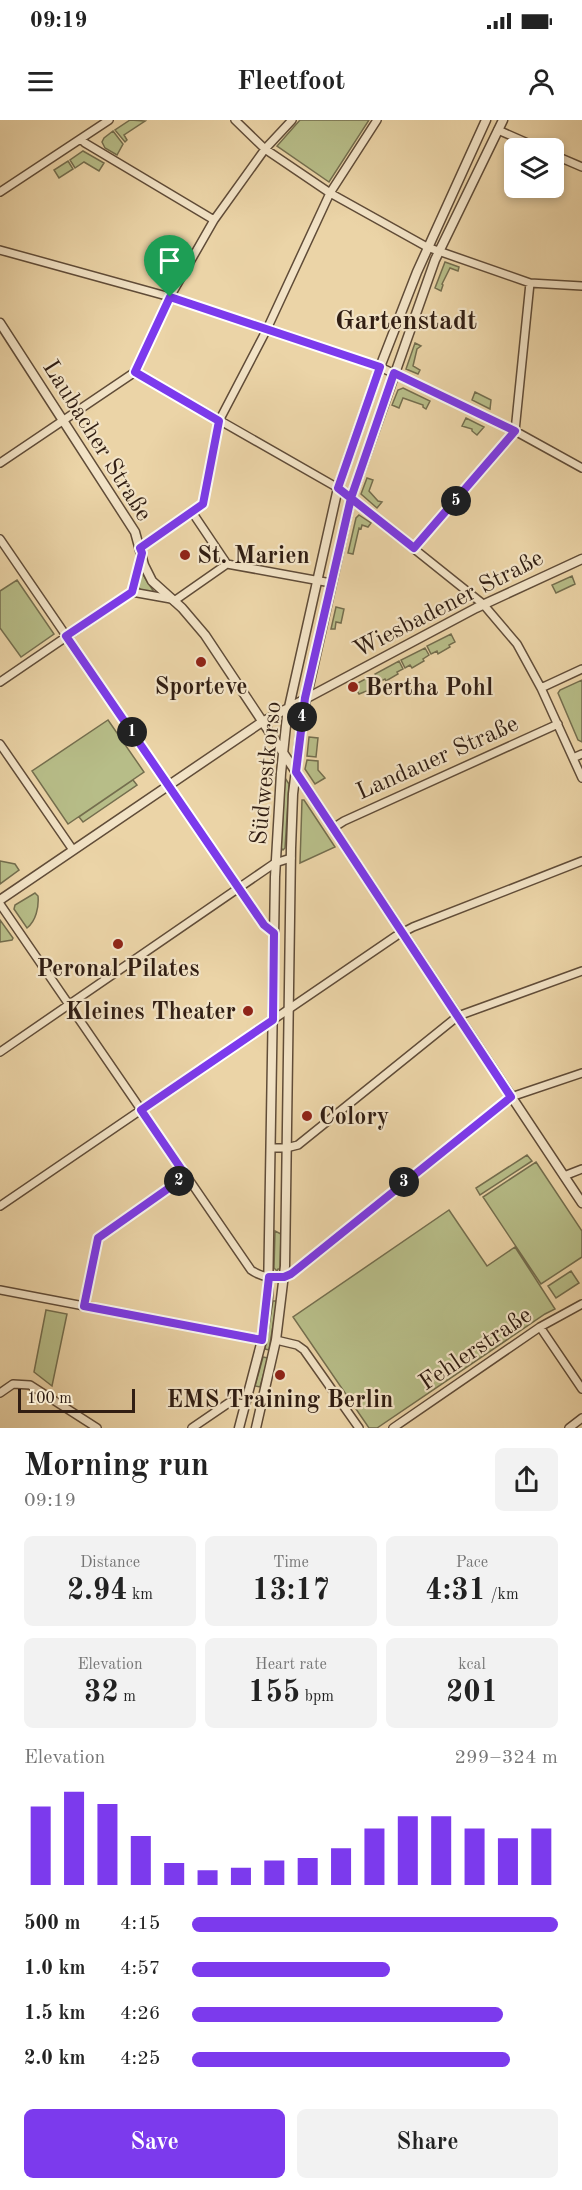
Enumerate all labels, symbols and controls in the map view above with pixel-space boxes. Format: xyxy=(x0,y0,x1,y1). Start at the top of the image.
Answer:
text: 09:19 xyxy=(30,10,87,32)
icon: menu xyxy=(24,65,57,98)
icon: person xyxy=(525,65,558,98)
text: Fleetfoot xyxy=(237,68,345,95)
map controls xyxy=(504,138,564,198)
button: layers xyxy=(504,138,564,198)
pin xyxy=(144,235,195,297)
icon: arrive xyxy=(153,244,186,277)
district label: Gartenstadt xyxy=(335,308,477,335)
street label: Laubacher Straße xyxy=(37,356,155,526)
pin: 5 xyxy=(441,486,471,516)
text: 5 xyxy=(451,493,461,509)
place label: St. Marien xyxy=(197,545,310,569)
street label: Wiesbadener Straße xyxy=(350,547,548,663)
marker: St. Marien xyxy=(178,548,192,562)
marker: Sporteve xyxy=(194,655,208,669)
place label: Sporteve xyxy=(154,676,248,700)
place label: Bertha Pohl xyxy=(365,677,493,701)
marker: Bertha Pohl xyxy=(346,680,360,694)
street label: Südwestkorso xyxy=(248,700,286,846)
pin: 4 xyxy=(287,702,317,732)
text: 4 xyxy=(297,709,307,725)
street label: Landauer Straße xyxy=(353,712,522,805)
pin: 1 xyxy=(117,717,147,747)
text: 1 xyxy=(127,724,137,740)
marker: Peronal Pilates xyxy=(111,937,125,951)
place label: Peronal Pilates xyxy=(36,958,200,982)
place label: Kleines Theater xyxy=(65,1001,236,1025)
marker: Kleines Theater xyxy=(241,1004,255,1018)
place label: Colory xyxy=(319,1106,389,1130)
marker: Colory xyxy=(300,1109,314,1123)
pin: 2 xyxy=(164,1166,194,1196)
pin: 3 xyxy=(389,1167,419,1197)
text: 2 xyxy=(174,1173,184,1189)
text: 3 xyxy=(399,1174,409,1190)
street label: Fehlerstraße xyxy=(415,1303,537,1396)
marker: EMS Training Berlin xyxy=(273,1368,287,1382)
scale bar xyxy=(18,1386,135,1414)
place label: EMS Training Berlin xyxy=(167,1389,393,1413)
text: 100 m xyxy=(27,1391,72,1407)
button: share xyxy=(495,1448,558,1511)
text: Morning run xyxy=(24,1450,209,1483)
text: 09:19 xyxy=(24,1491,76,1511)
text: Distance xyxy=(80,1555,140,1571)
text: Time xyxy=(273,1555,309,1571)
text: Pace xyxy=(456,1555,488,1571)
text: 2.94 xyxy=(67,1576,128,1606)
text: 13:17 xyxy=(252,1576,330,1606)
text: 4:31 xyxy=(425,1576,486,1606)
text: km xyxy=(128,1587,153,1603)
text: /km xyxy=(486,1587,519,1603)
text: Elevation xyxy=(77,1657,143,1673)
text: Heart rate xyxy=(255,1657,327,1673)
text: kcal xyxy=(458,1657,486,1673)
text: 32 xyxy=(84,1678,119,1708)
text: 155 xyxy=(248,1678,300,1708)
text: 201 xyxy=(446,1678,498,1708)
text: m xyxy=(119,1689,136,1705)
text: bpm xyxy=(300,1689,334,1705)
text: Elevation xyxy=(24,1748,105,1768)
text: 299–324 m xyxy=(455,1748,558,1768)
text: 500 m xyxy=(24,1914,80,1934)
text: 4:15 xyxy=(120,1914,160,1934)
text: 1.0 km xyxy=(24,1959,86,1979)
text: 4:57 xyxy=(120,1959,160,1979)
text: 1.5 km xyxy=(24,2004,86,2024)
text: 4:26 xyxy=(120,2004,160,2024)
text: 2.0 km xyxy=(24,2049,86,2069)
text: 4:25 xyxy=(120,2049,160,2069)
button: Save xyxy=(24,2109,285,2178)
button: Share xyxy=(297,2109,558,2178)

